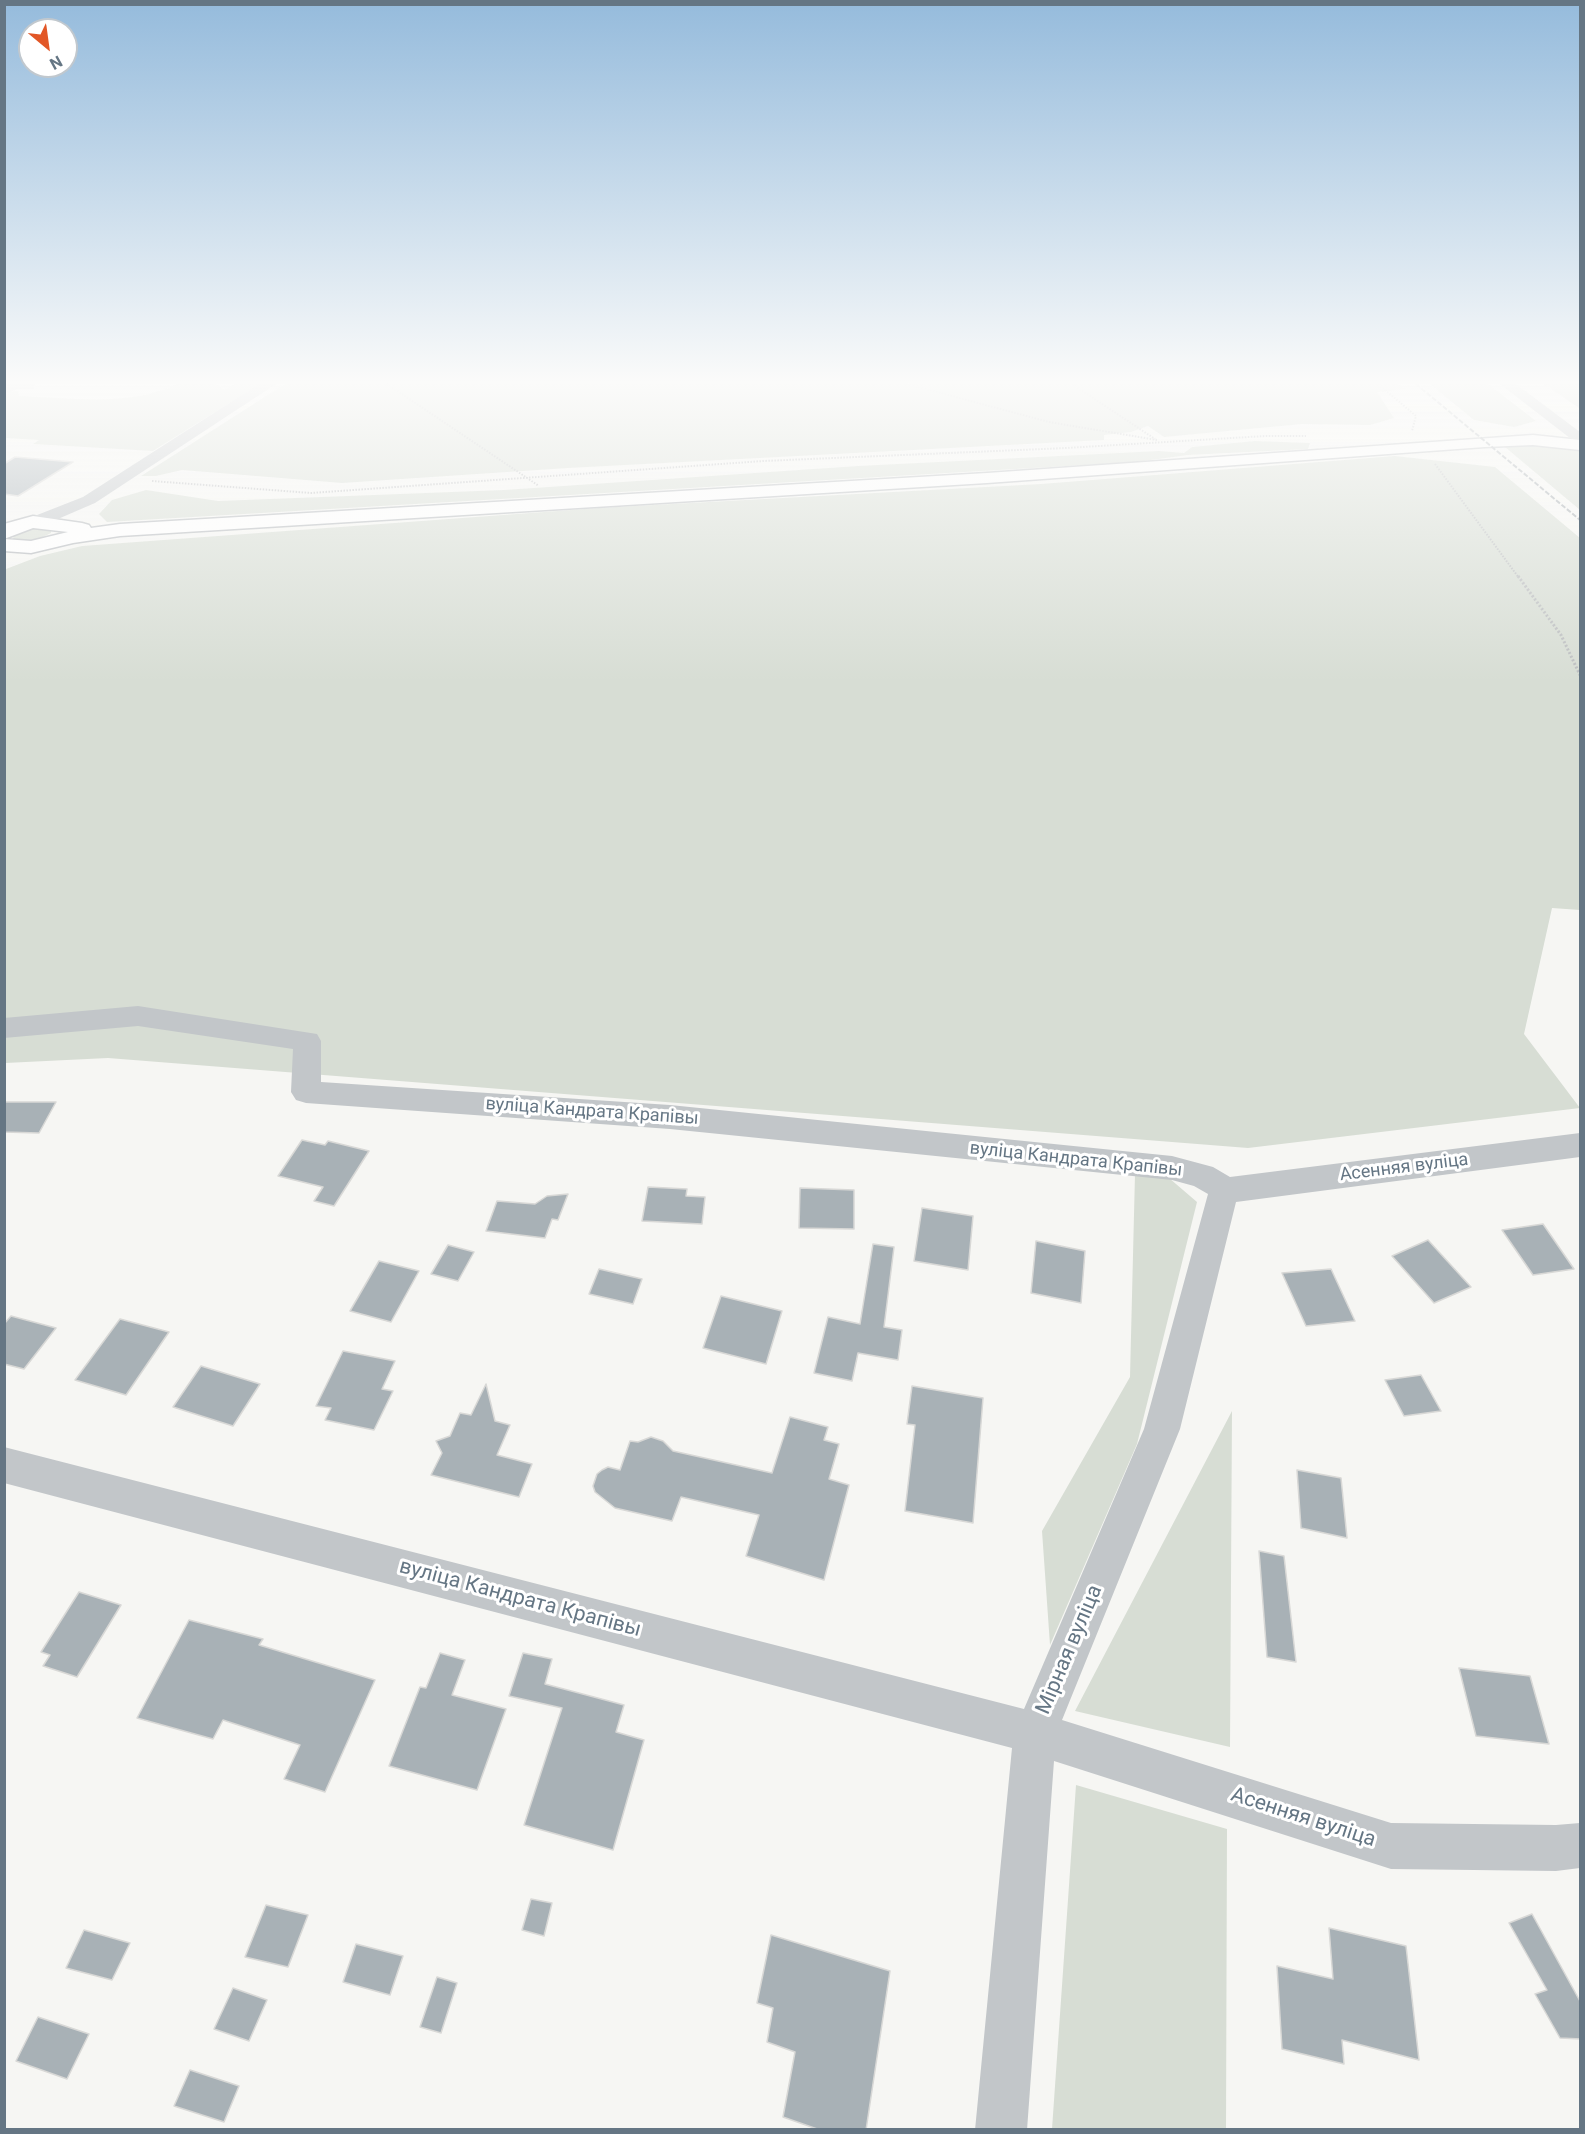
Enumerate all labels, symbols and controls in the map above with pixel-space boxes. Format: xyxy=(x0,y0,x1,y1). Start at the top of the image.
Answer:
north arrow xyxy=(18,18,78,78)
text: N xyxy=(46,51,66,73)
street label: вуліца Кандрата Крапівы xyxy=(485,1094,699,1130)
street label: вуліца Кандрата Крапівы xyxy=(969,1138,1183,1182)
street label: Асенняя вуліца xyxy=(1339,1149,1469,1187)
street label: вуліца Кандрата Крапівы xyxy=(396,1555,644,1643)
street label: Мірная вуліца xyxy=(1031,1582,1109,1718)
street label: Асенняя вуліца xyxy=(1227,1783,1379,1853)

